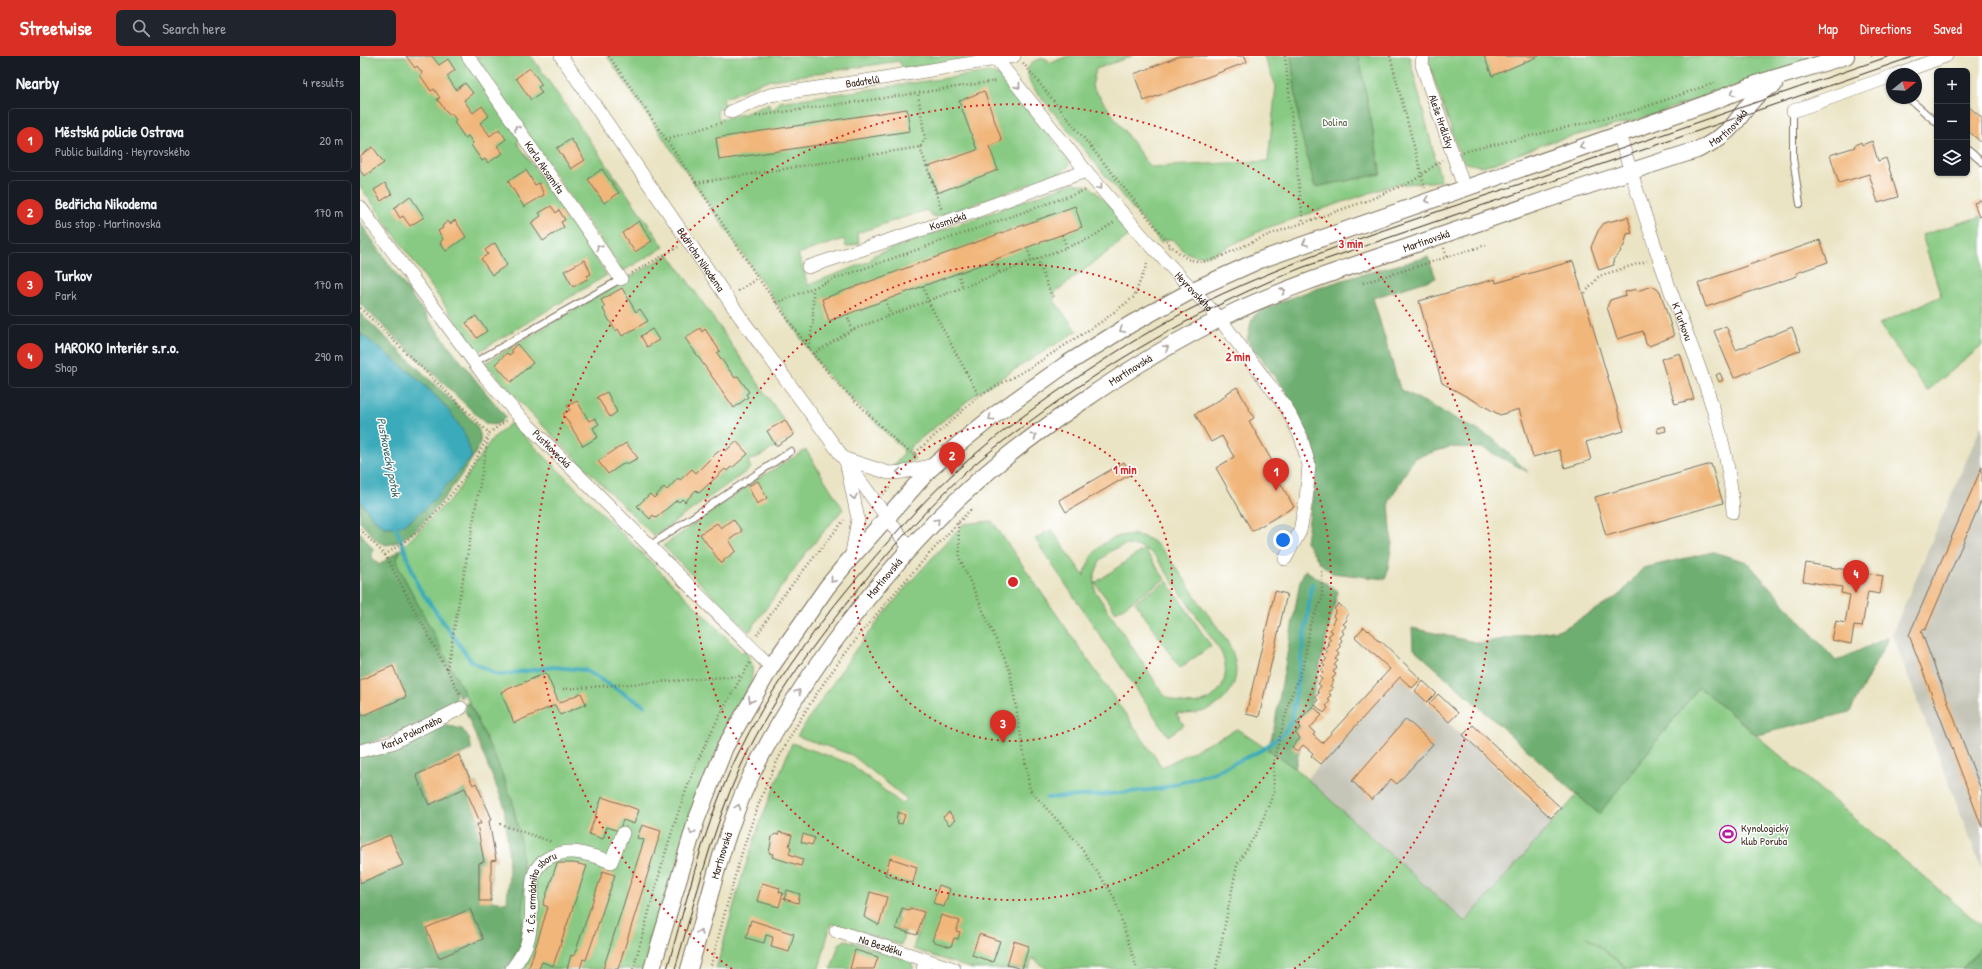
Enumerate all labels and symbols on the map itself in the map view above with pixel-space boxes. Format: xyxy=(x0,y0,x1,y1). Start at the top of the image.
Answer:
north arrow xyxy=(1886,68,1922,104)
street label: Badatelů xyxy=(845,72,881,91)
one-way arrow xyxy=(1014,82,1021,89)
one-way arrow xyxy=(1729,88,1736,96)
street label: Aleše Hrdličky xyxy=(1426,93,1457,151)
street label: Martinovská xyxy=(1706,106,1750,150)
park label: Dolina xyxy=(1323,115,1348,129)
one-way arrow xyxy=(514,125,522,132)
street label: Karla Aksamita xyxy=(521,138,568,197)
one-way arrow xyxy=(1579,142,1586,150)
one-way arrow xyxy=(1096,182,1103,190)
one-way arrow xyxy=(1424,195,1431,204)
street label: Kosmická xyxy=(928,208,968,234)
street label: Bedřicha Nikodema xyxy=(674,225,728,295)
street label: Martinovská xyxy=(1401,226,1452,255)
text: 3 min xyxy=(1339,235,1364,252)
one-way arrow xyxy=(1301,239,1308,247)
one-way arrow xyxy=(597,244,604,251)
street label: Heyrovského xyxy=(1172,268,1216,315)
one-way arrow xyxy=(1278,288,1286,296)
street label: K Turkovu xyxy=(1669,300,1696,343)
one-way arrow xyxy=(1119,325,1126,332)
one-way arrow xyxy=(1162,345,1169,352)
text: 2 min xyxy=(1226,348,1251,365)
street label: Martinovská xyxy=(1106,351,1155,389)
one-way arrow xyxy=(988,413,995,420)
water label: Pustkovecký potok xyxy=(373,416,405,499)
street label: Pustkovecká xyxy=(530,426,574,471)
one-way arrow xyxy=(1030,433,1037,440)
pin: 2 xyxy=(939,442,965,475)
pin: 1 xyxy=(1263,458,1289,491)
text: 1 min xyxy=(1113,461,1137,478)
one-way arrow xyxy=(896,468,902,477)
one-way arrow xyxy=(849,493,857,500)
one-way arrow xyxy=(932,518,939,526)
your location xyxy=(1273,530,1293,550)
street label: Martinovská xyxy=(863,555,906,601)
pin: 4 xyxy=(1843,560,1869,593)
one-way arrow xyxy=(831,575,838,582)
centre of rings xyxy=(1006,575,1020,589)
one-way arrow xyxy=(793,690,800,697)
one-way arrow xyxy=(748,696,755,703)
pin: 3 xyxy=(990,710,1016,743)
street label: Karla Pokorného xyxy=(380,712,445,752)
one-way arrow xyxy=(734,804,742,811)
place label: Kynologický klub Poruba xyxy=(1741,821,1789,848)
sports icon: Kynologický klub Poruba xyxy=(1718,824,1738,844)
one-way arrow xyxy=(689,828,697,835)
street label: Martinovská xyxy=(708,830,735,881)
street label: 1. Čs. armádního sboru xyxy=(523,848,559,934)
one-way arrow xyxy=(695,928,704,935)
street label: Na Bezděku xyxy=(857,932,905,959)

